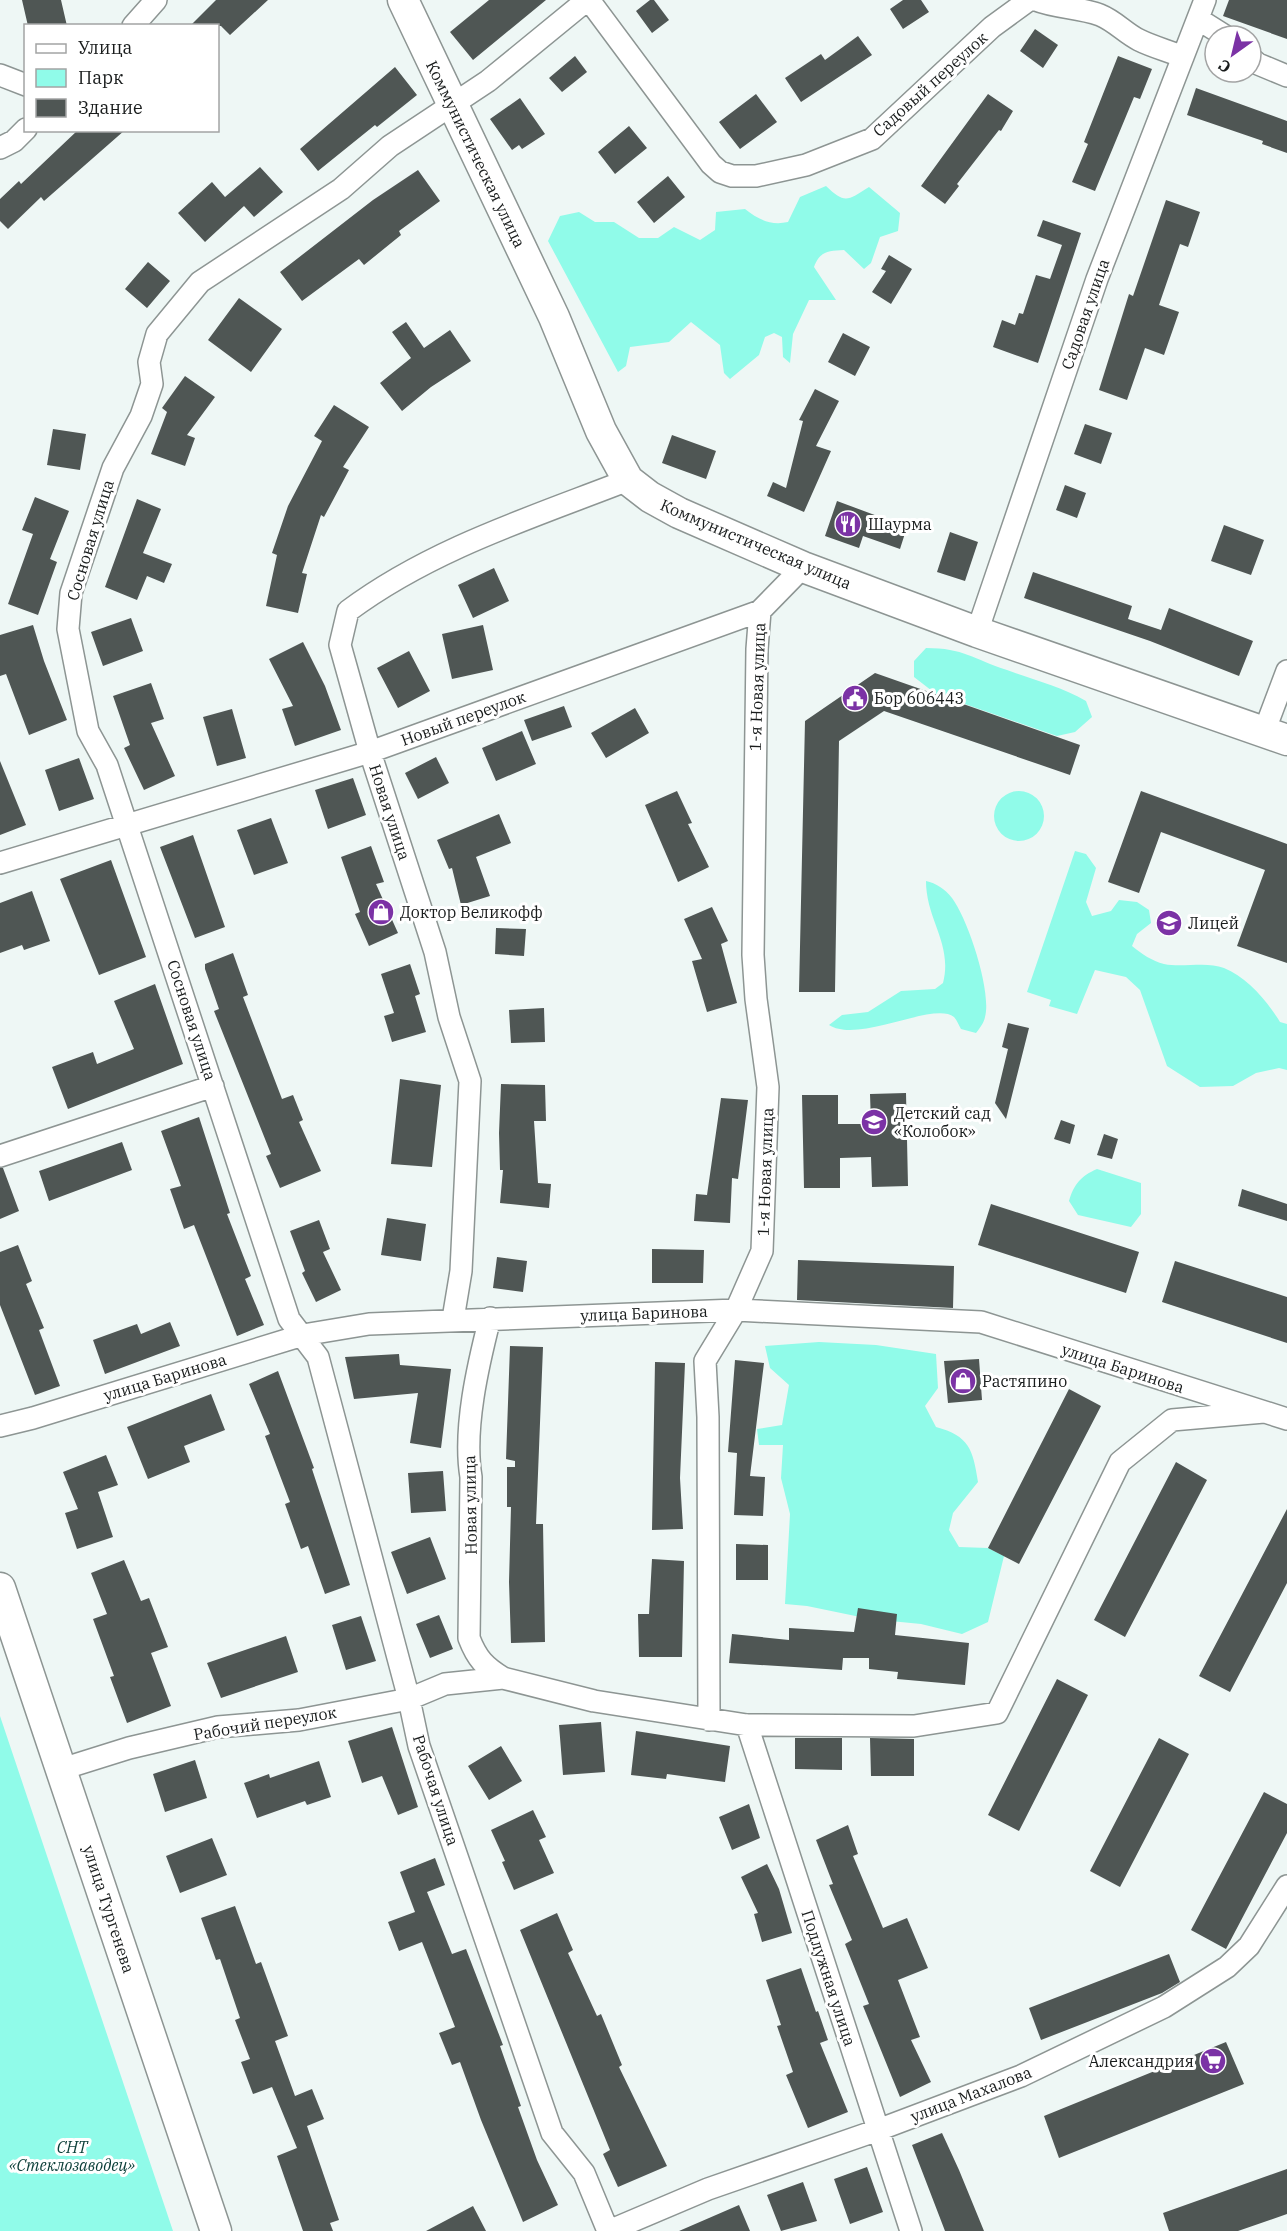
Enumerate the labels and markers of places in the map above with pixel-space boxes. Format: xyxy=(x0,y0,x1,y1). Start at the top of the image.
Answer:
restaurant icon: Шаурма xyxy=(833,509,863,539)
place label: Шаурма xyxy=(868,514,932,534)
public building icon: Бор 606443 xyxy=(840,683,870,713)
place label: Бор 606443 xyxy=(874,688,964,708)
shop icon: Доктор Великофф xyxy=(366,897,396,927)
place label: Доктор Великофф xyxy=(400,902,543,922)
school or university icon: Лицей xyxy=(1154,908,1184,938)
place label: Лицей xyxy=(1188,913,1239,933)
place label: Детский сад «Колобок» xyxy=(894,1103,991,1141)
school or university icon: Детский сад «Колобок» xyxy=(859,1107,889,1137)
shop icon: Растяпино xyxy=(948,1366,978,1396)
place label: Растяпино xyxy=(982,1371,1067,1391)
supermarket icon: Александрия xyxy=(1198,2046,1228,2076)
place label: Александрия xyxy=(1088,2051,1194,2071)

